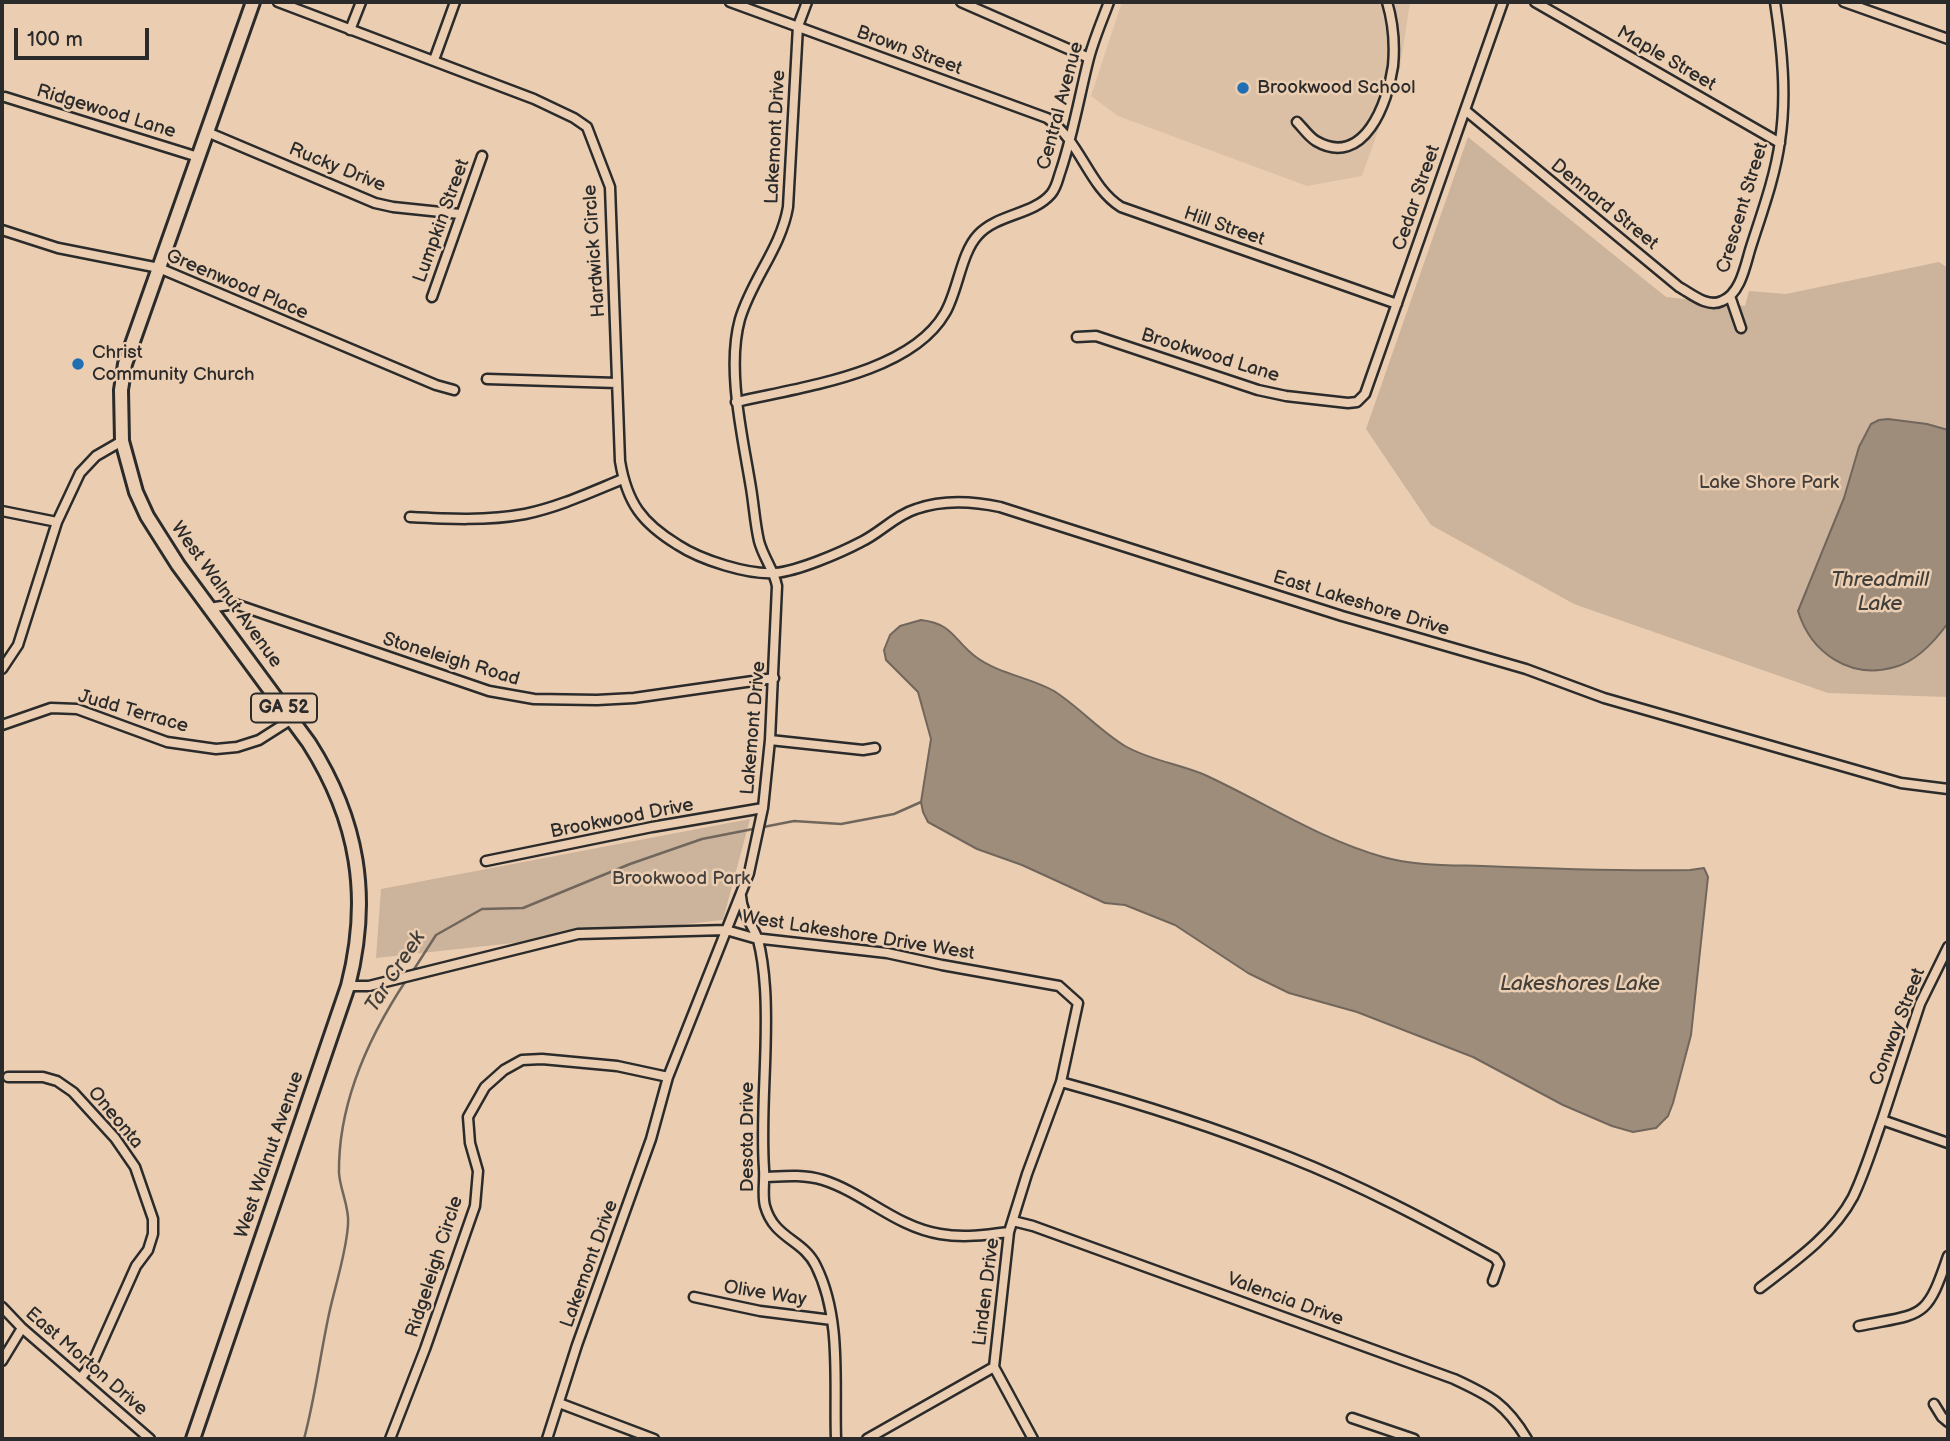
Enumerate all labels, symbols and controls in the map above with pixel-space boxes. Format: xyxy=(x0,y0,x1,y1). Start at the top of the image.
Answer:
scale bar xyxy=(18,14,152,58)
street label: Brown Street xyxy=(853,21,965,81)
street label: Maple Street xyxy=(1612,21,1720,97)
text: 100 m xyxy=(27,27,83,52)
street label: Central Avenue xyxy=(1033,39,1089,173)
street label: Lakemont Drive xyxy=(761,69,791,205)
place label: Brookwood School xyxy=(1257,77,1416,99)
street label: Ridgewood Lane xyxy=(34,80,178,144)
marker: Brookwood School xyxy=(1235,80,1251,96)
street label: Rucky Drive xyxy=(285,138,389,198)
street label: Crescent Street xyxy=(1712,140,1774,276)
street label: Cedar Street xyxy=(1388,142,1446,254)
street label: Dennard Street xyxy=(1546,155,1662,255)
street label: Lumpkin Street xyxy=(409,156,475,286)
street label: Hardwick Circle xyxy=(579,184,611,318)
street label: Hill Street xyxy=(1181,203,1267,251)
street label: Greenwood Place xyxy=(162,245,312,325)
street label: Brookwood Lane xyxy=(1138,324,1282,388)
place label: Christ Community Church xyxy=(92,342,255,386)
marker: Christ Community Church xyxy=(70,356,86,372)
park label: Lake Shore Park xyxy=(1699,472,1839,494)
street label: West Walnut Avenue xyxy=(165,517,287,673)
street label: East Lakeshore Drive xyxy=(1270,566,1452,642)
water label: Threadmill Lake xyxy=(1831,568,1929,618)
street label: Stoneleigh Road xyxy=(380,628,522,692)
street label: Lakemont Drive xyxy=(737,660,771,796)
street label: Judd Terrace xyxy=(75,685,191,739)
road number: GA 52 xyxy=(251,694,317,722)
street label: Brookwood Drive xyxy=(549,794,695,844)
park label: Brookwood Park xyxy=(612,868,750,890)
street label: West Lakeshore Drive West xyxy=(740,906,976,966)
water label: Tar Creek xyxy=(360,927,432,1017)
street label: Conway Street xyxy=(1865,965,1931,1089)
water label: Lakeshores Lake xyxy=(1500,972,1660,998)
street label: West Walnut Avenue xyxy=(231,1069,309,1241)
street label: Oneonta xyxy=(82,1082,148,1154)
street label: Desota Drive xyxy=(737,1082,759,1192)
street label: Ridgeleigh Circle xyxy=(401,1193,469,1341)
street label: Lakemont Drive xyxy=(556,1197,624,1331)
street label: Linden Drive xyxy=(969,1237,1005,1347)
street label: Valencia Drive xyxy=(1224,1268,1346,1332)
street label: Olive Way xyxy=(722,1276,808,1312)
street label: East Morton Drive xyxy=(20,1303,152,1421)

